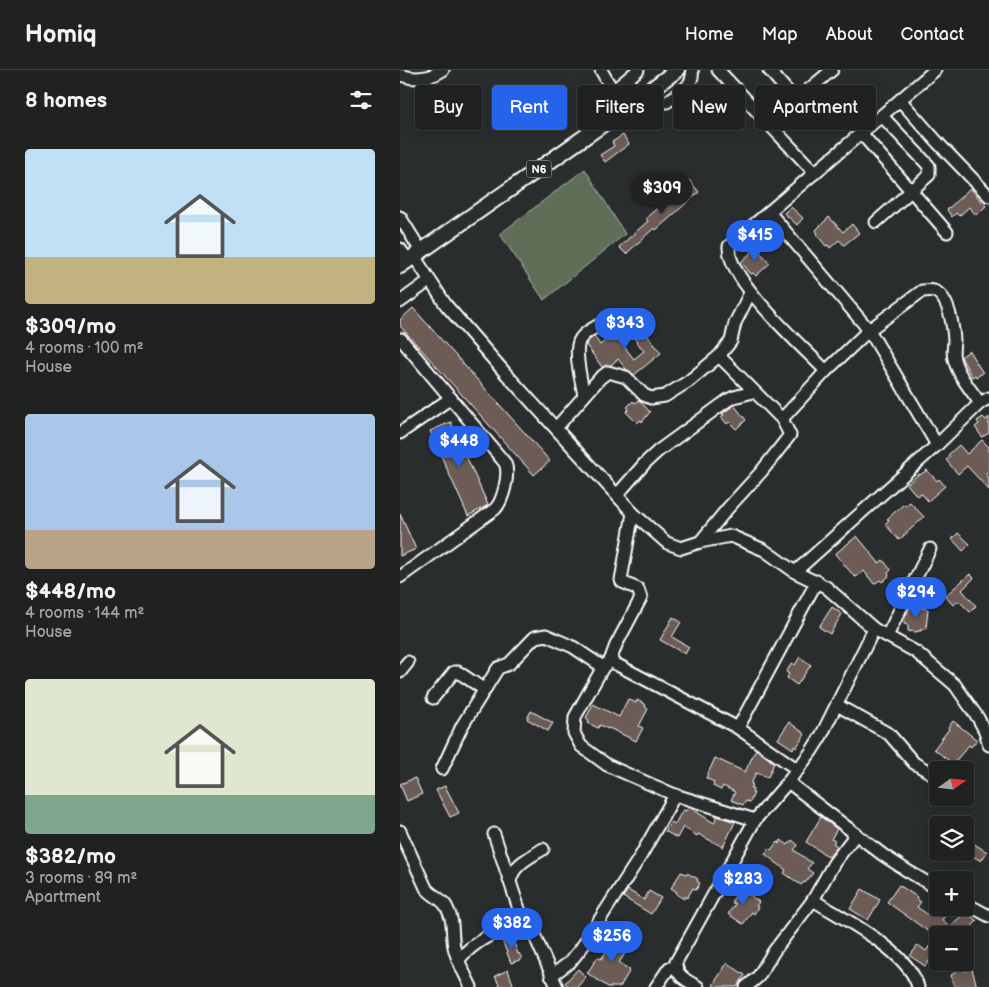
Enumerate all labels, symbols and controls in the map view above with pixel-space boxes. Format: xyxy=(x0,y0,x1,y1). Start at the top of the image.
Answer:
text: Homiq xyxy=(25,20,97,49)
text: Home xyxy=(685,24,734,45)
text: Map xyxy=(762,24,798,45)
text: About xyxy=(826,24,873,45)
text: Contact xyxy=(901,24,964,45)
chip: Buy xyxy=(415,85,482,130)
chip: Rent xyxy=(492,85,567,130)
chip: Filters xyxy=(577,85,663,130)
chip: New xyxy=(673,85,745,130)
chip: Apartment xyxy=(755,85,876,130)
icon: filters xyxy=(347,86,375,114)
text: 8 homes xyxy=(25,88,107,113)
road number: N6 xyxy=(526,160,552,178)
pin: $309 xyxy=(632,172,692,215)
text: $309 xyxy=(642,179,682,198)
icon: home xyxy=(155,181,245,271)
pin: $415 xyxy=(725,220,785,262)
text: $415 xyxy=(737,226,773,245)
pin: $343 xyxy=(595,308,655,350)
text: $309/mo xyxy=(25,314,116,339)
text: $343 xyxy=(606,314,644,333)
text: 4 rooms · 100 m² xyxy=(25,339,144,358)
text: House xyxy=(25,358,72,377)
pin: $448 xyxy=(429,426,489,468)
text: $448 xyxy=(439,432,479,451)
icon: home xyxy=(155,446,245,536)
pin: $294 xyxy=(886,576,946,619)
text: $448/mo xyxy=(25,579,116,604)
text: $294 xyxy=(897,583,935,602)
text: 4 rooms · 144 m² xyxy=(25,604,144,623)
text: House xyxy=(25,623,72,642)
icon: home xyxy=(155,711,245,801)
north arrow xyxy=(929,761,974,806)
map controls xyxy=(929,761,974,971)
button: layers xyxy=(929,816,974,861)
text: $382/mo xyxy=(25,844,116,869)
pin: $283 xyxy=(713,864,773,906)
text: 3 rooms · 89 m² xyxy=(25,869,137,888)
text: $283 xyxy=(723,870,763,889)
button: + xyxy=(929,871,974,916)
text: Apartment xyxy=(25,888,101,907)
pin: $382 xyxy=(482,908,542,950)
text: $382 xyxy=(492,914,532,933)
pin: $256 xyxy=(582,920,642,963)
button: − xyxy=(929,926,974,971)
text: $256 xyxy=(592,927,632,946)

